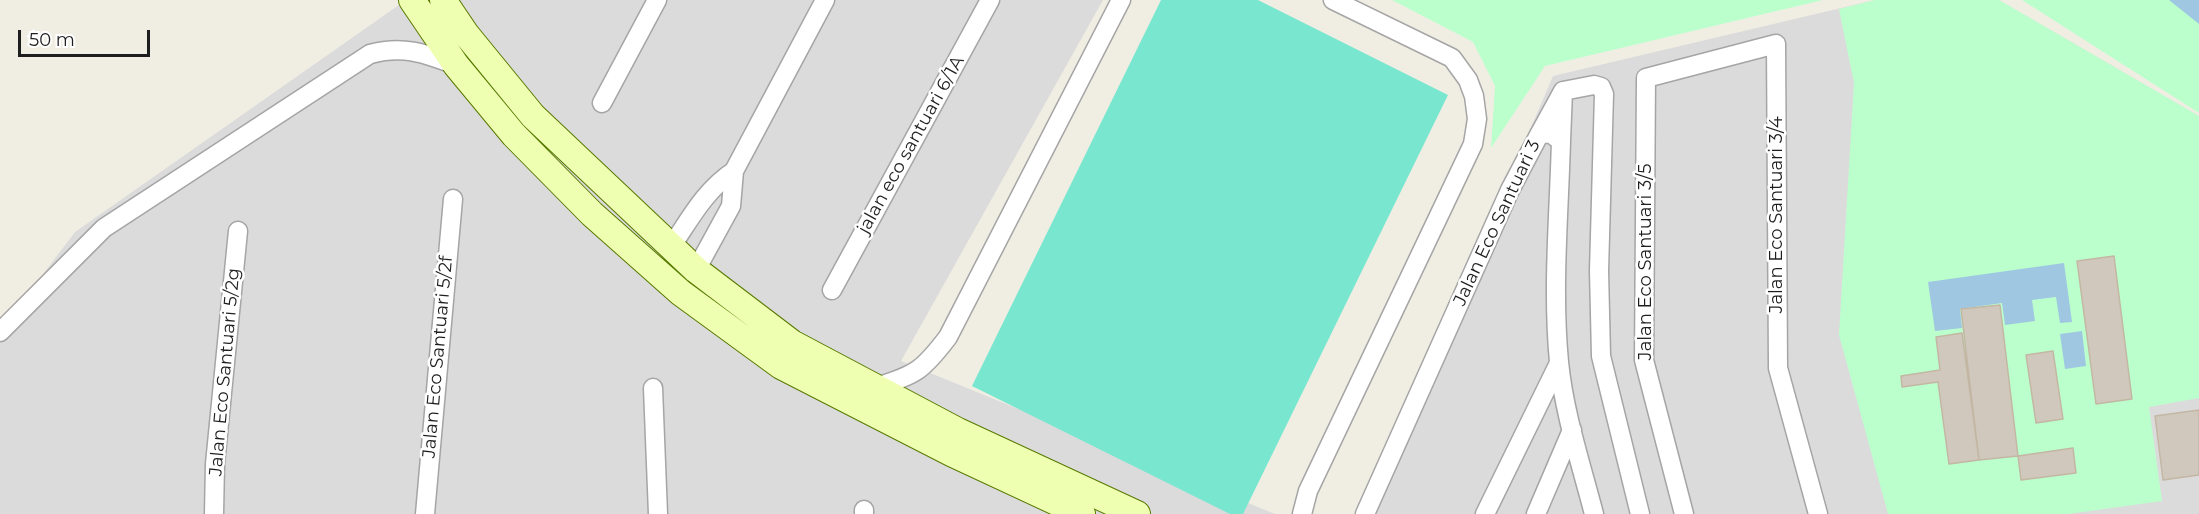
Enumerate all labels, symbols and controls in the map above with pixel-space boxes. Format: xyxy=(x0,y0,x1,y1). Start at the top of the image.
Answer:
scale bar xyxy=(21,18,153,56)
text: 50 m xyxy=(29,29,75,51)
street label: jalan eco santuari 6/1A xyxy=(853,52,969,238)
street label: Jalan Eco Santuari 3/4 xyxy=(1766,116,1788,314)
street label: Jalan Eco Santuari 3 xyxy=(1449,137,1545,309)
street label: Jalan Eco Santuari 3/5 xyxy=(1635,164,1657,360)
street label: Jalan Eco Santuari 5/2f xyxy=(418,255,458,459)
street label: Jalan Eco Santuari 5/2g xyxy=(205,267,245,477)

